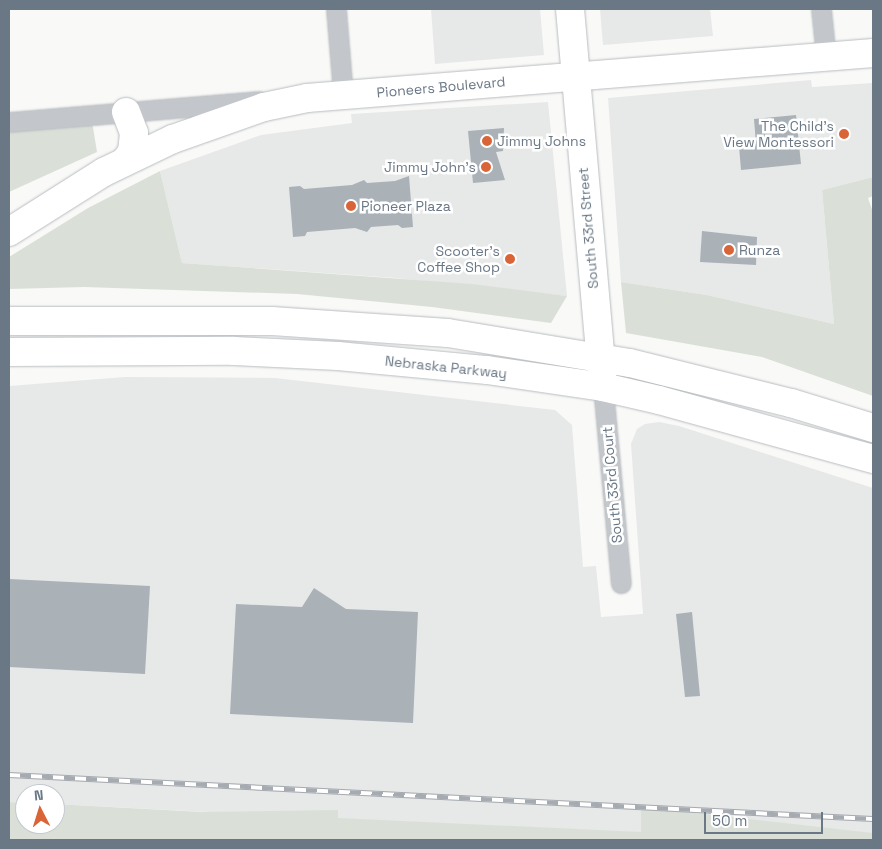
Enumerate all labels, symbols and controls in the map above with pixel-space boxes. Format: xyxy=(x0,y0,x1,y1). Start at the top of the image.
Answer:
street label: Pioneers Boulevard xyxy=(376,73,506,101)
place label: The Child's View Montessori xyxy=(723,118,834,150)
marker: The Child's View Montessori xyxy=(838,128,850,140)
place label: Jimmy Johns xyxy=(497,133,586,149)
marker: Jimmy Johns xyxy=(481,135,493,147)
place label: Jimmy John's xyxy=(384,159,476,175)
marker: Jimmy John's xyxy=(480,161,492,173)
street label: South 33rd Street xyxy=(574,167,602,289)
place label: Pioneer Plaza xyxy=(361,198,451,214)
marker: Pioneer Plaza xyxy=(345,200,357,212)
place label: Runza xyxy=(739,242,780,258)
place label: Scooter's Coffee Shop xyxy=(417,243,500,276)
marker: Runza xyxy=(723,244,735,256)
marker: Scooter's Coffee Shop xyxy=(504,253,516,265)
street label: Nebraska Parkway xyxy=(384,352,508,382)
street label: South 33rd Court xyxy=(599,426,625,544)
north arrow xyxy=(15,784,65,834)
text: N xyxy=(33,786,44,804)
scale bar xyxy=(707,802,826,834)
text: 50 m xyxy=(712,811,747,830)

